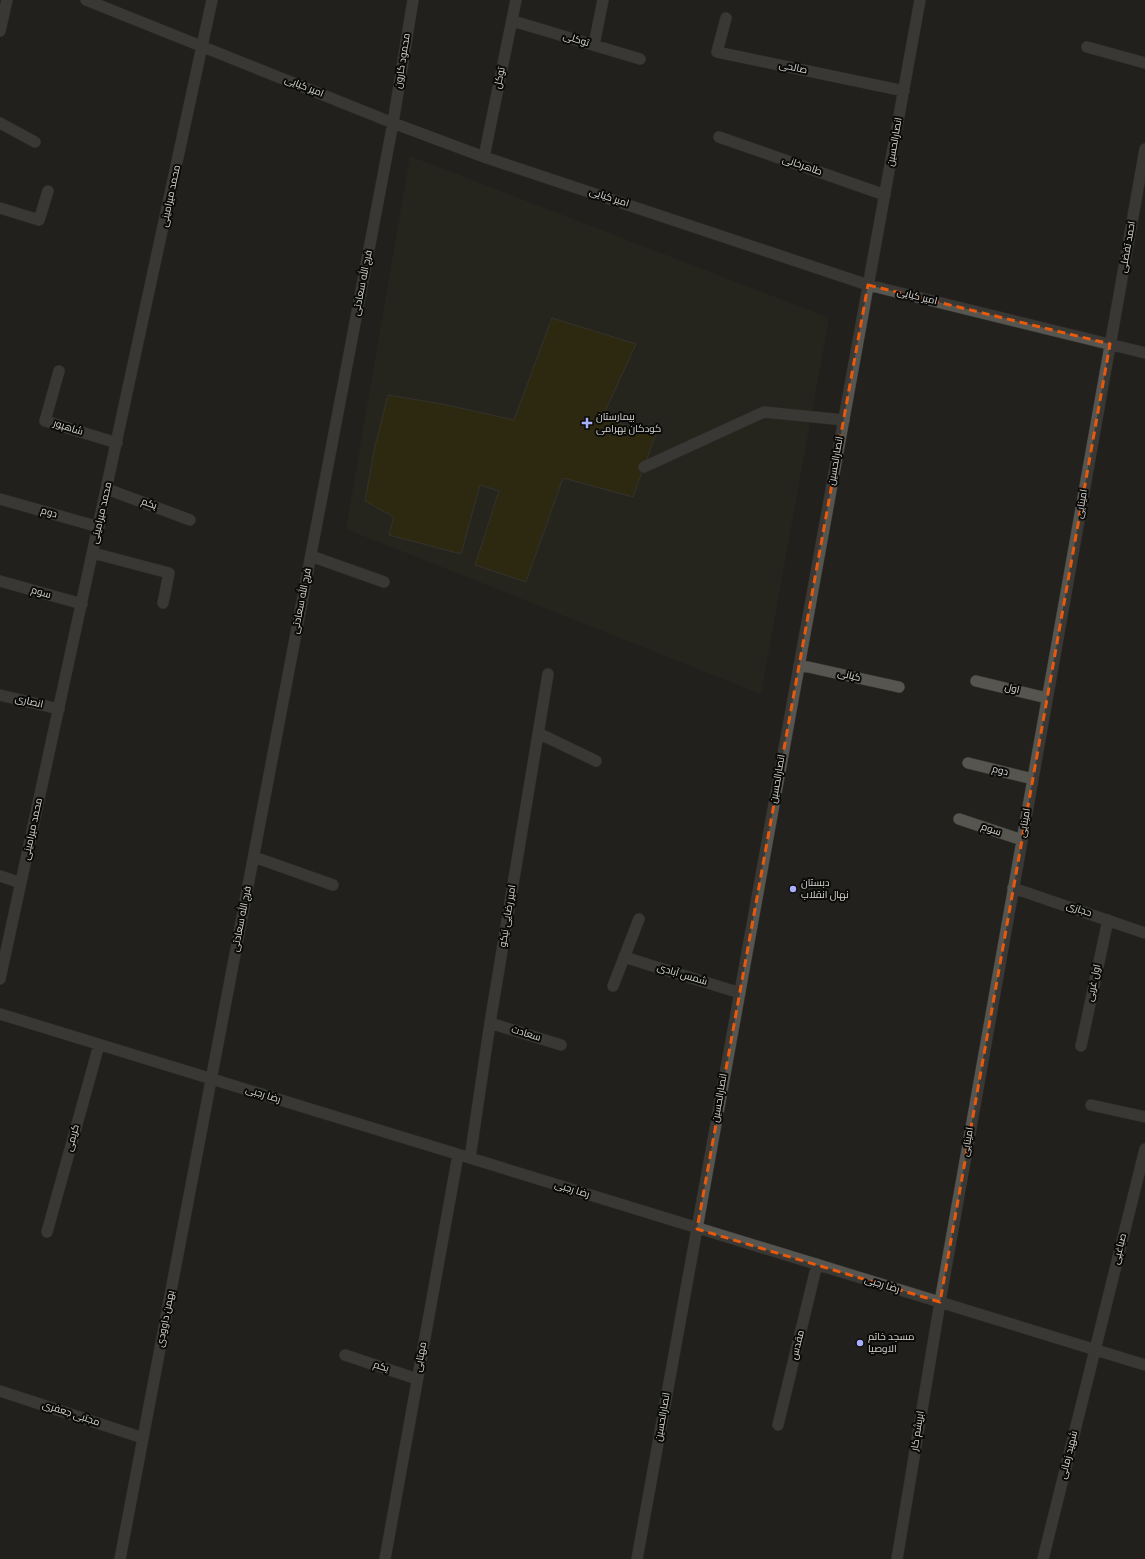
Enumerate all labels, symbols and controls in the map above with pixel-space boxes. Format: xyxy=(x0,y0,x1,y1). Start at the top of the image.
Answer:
street label: توکلی xyxy=(561,30,591,50)
street label: محمود کارون xyxy=(392,32,414,90)
street label: صالحی xyxy=(778,59,808,77)
street label: توکل xyxy=(491,66,509,90)
street label: امیر کیایی xyxy=(283,73,325,101)
street label: انصارالحسین xyxy=(884,117,906,167)
street label: طاهرخانی xyxy=(780,153,824,179)
street label: محمد میرامینی xyxy=(158,164,184,228)
street label: امیر کیایی xyxy=(587,185,631,211)
street label: احمد تفضلی xyxy=(1117,220,1139,274)
street label: فرج الله سعادتی xyxy=(348,249,376,317)
street label: امیر کیایی xyxy=(896,286,938,308)
place label: بیمارستان کودکان بهرامی xyxy=(596,411,661,436)
street label: شاهپور xyxy=(51,417,85,439)
marker: بیمارستان کودکان بهرامی xyxy=(581,417,593,429)
street label: انصارالحسین xyxy=(825,436,847,486)
street label: محمد میرامینی xyxy=(89,481,115,545)
street label: امینایی xyxy=(1073,488,1091,520)
street label: یکم xyxy=(139,495,159,513)
street label: دوم xyxy=(39,504,59,522)
street label: فرج الله سعادتی xyxy=(287,567,315,635)
street label: سوم xyxy=(29,584,53,602)
street label: کیانی xyxy=(836,667,862,685)
street label: اول xyxy=(1003,681,1021,697)
street label: انصاری xyxy=(14,692,44,712)
street label: انصارالحسین xyxy=(767,754,789,804)
street label: دوم xyxy=(990,763,1010,779)
street label: محمد میرامینی xyxy=(20,797,46,861)
street label: امینایی xyxy=(1016,807,1034,839)
street label: سوم xyxy=(979,821,1003,839)
place label: دبستان نهال انقلاب xyxy=(801,877,849,902)
street label: امیر رضایی نیکو xyxy=(497,884,519,948)
marker: دبستان نهال انقلاب xyxy=(788,884,798,894)
street label: فرج الله سعادتی xyxy=(227,885,255,953)
street label: حجازی xyxy=(1065,900,1093,920)
street label: شمس آبادی xyxy=(655,961,709,989)
street label: اول غربی xyxy=(1084,963,1104,1003)
street label: سعادت xyxy=(510,1023,542,1045)
street label: انصارالحسین xyxy=(709,1073,731,1123)
street label: رضا رجبی xyxy=(244,1084,282,1106)
street label: کریمی xyxy=(63,1123,83,1153)
street label: امینایی xyxy=(959,1126,977,1158)
street label: رضا رجبی xyxy=(553,1179,591,1201)
street label: صباغپی xyxy=(1110,1232,1130,1266)
street label: رضا رجبی xyxy=(863,1274,901,1296)
street label: بهمن داوودی xyxy=(154,1289,178,1349)
street label: مقدس xyxy=(788,1329,808,1361)
place label: مسجد خاتم الاوصیا xyxy=(868,1331,915,1356)
marker: مسجد خاتم الاوصیا xyxy=(855,1338,865,1348)
street label: مهتابی xyxy=(412,1341,430,1373)
street label: یکم xyxy=(371,1358,391,1376)
street label: انصارالحسین xyxy=(652,1392,674,1442)
street label: مجتبی جعفری xyxy=(41,1399,101,1429)
street label: ابریشم کار xyxy=(908,1410,928,1453)
street label: شهید زمانی xyxy=(1057,1430,1081,1480)

